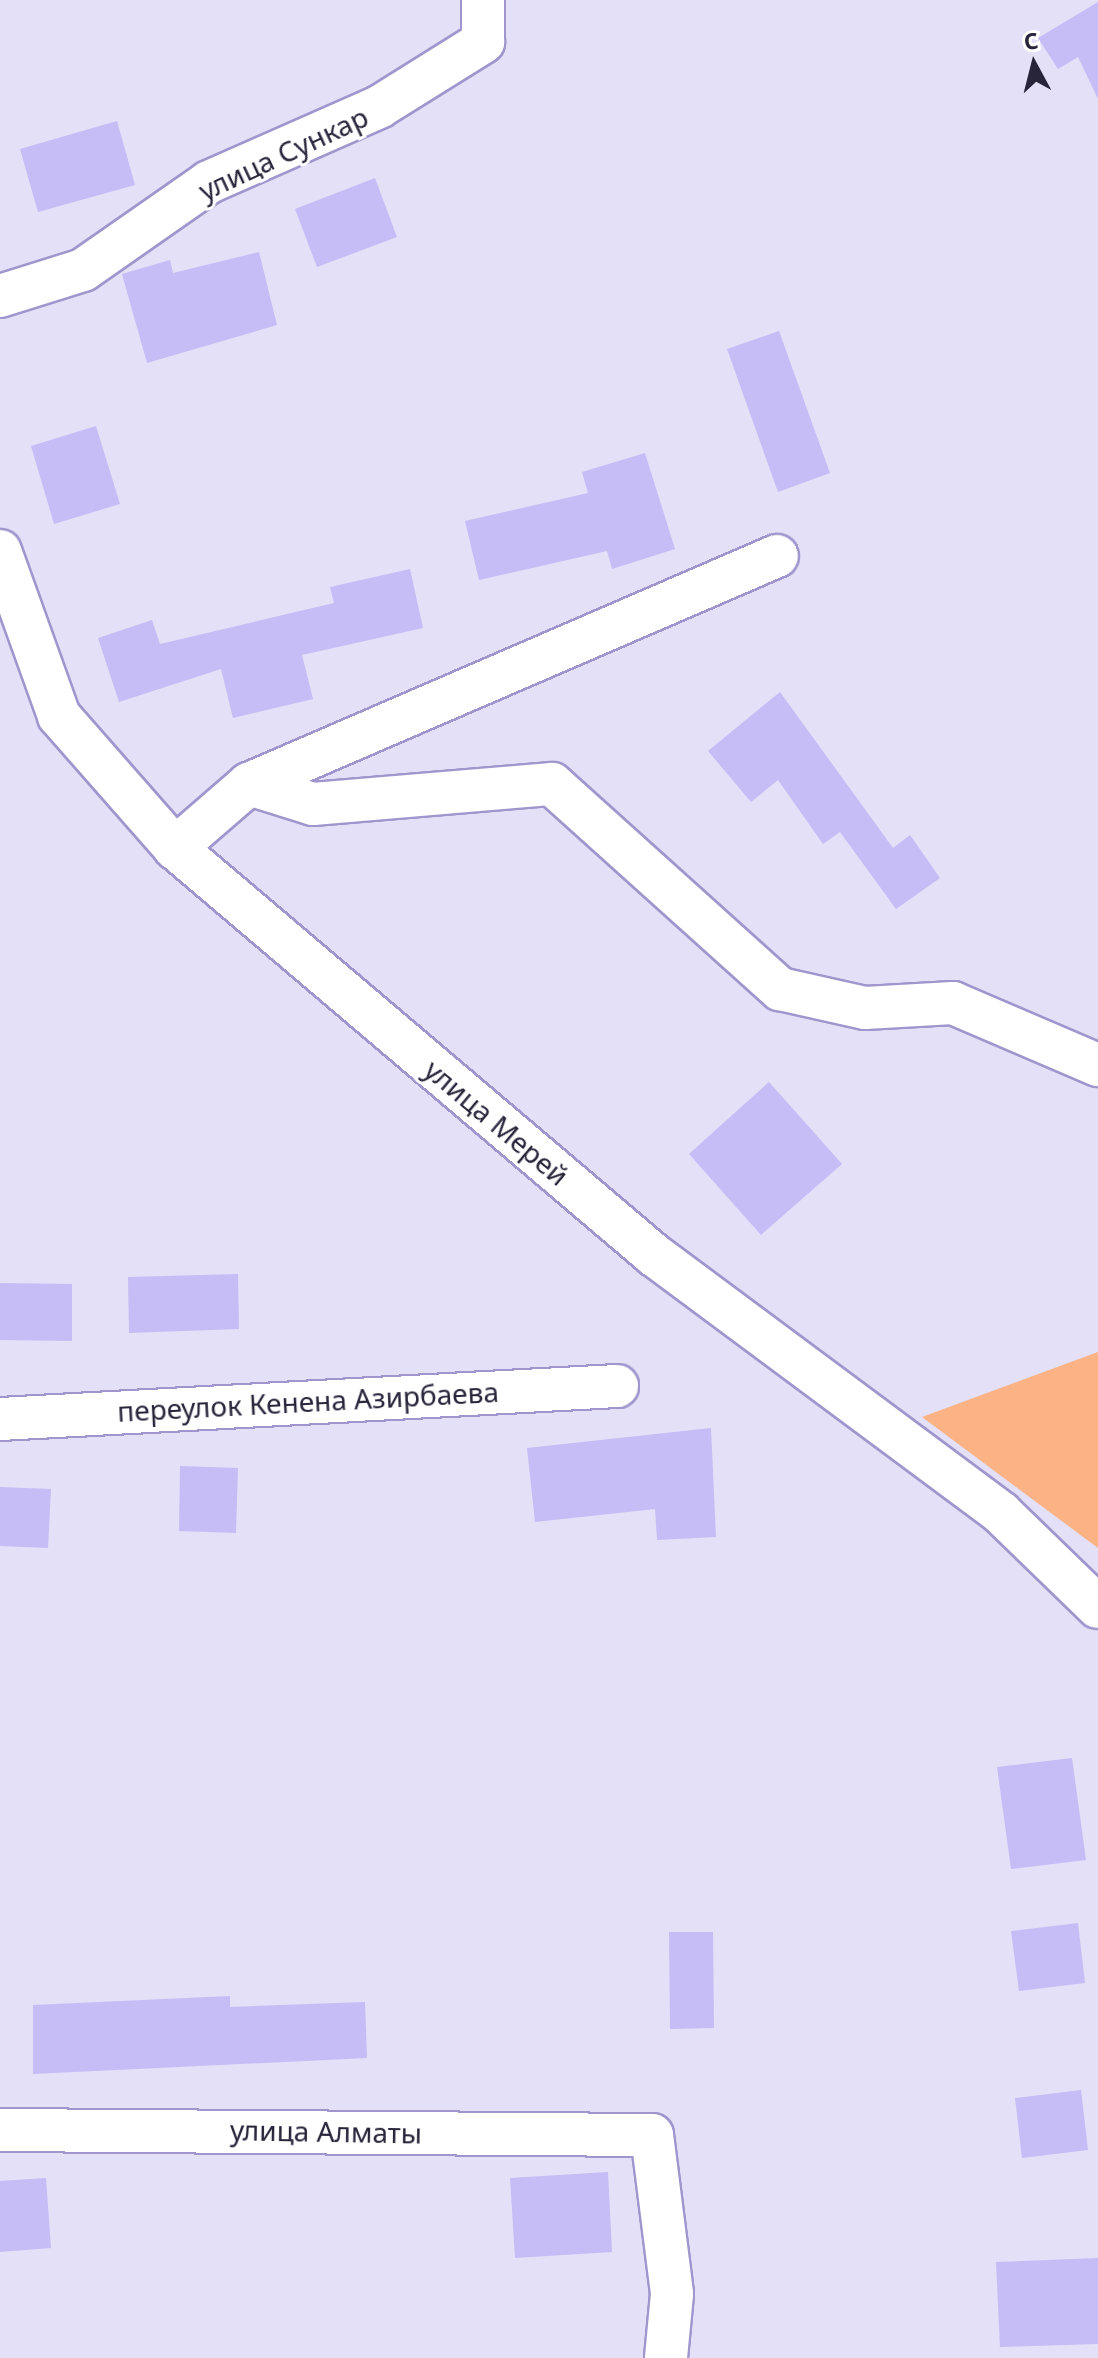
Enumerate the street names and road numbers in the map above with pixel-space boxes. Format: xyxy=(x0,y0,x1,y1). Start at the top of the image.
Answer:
street label: улица Сункар xyxy=(193,99,373,207)
street label: улица Мерей xyxy=(418,1052,576,1192)
street label: переулок Кенена Азирбаева xyxy=(116,1374,500,1428)
street label: улица Алматы xyxy=(230,2113,422,2149)

